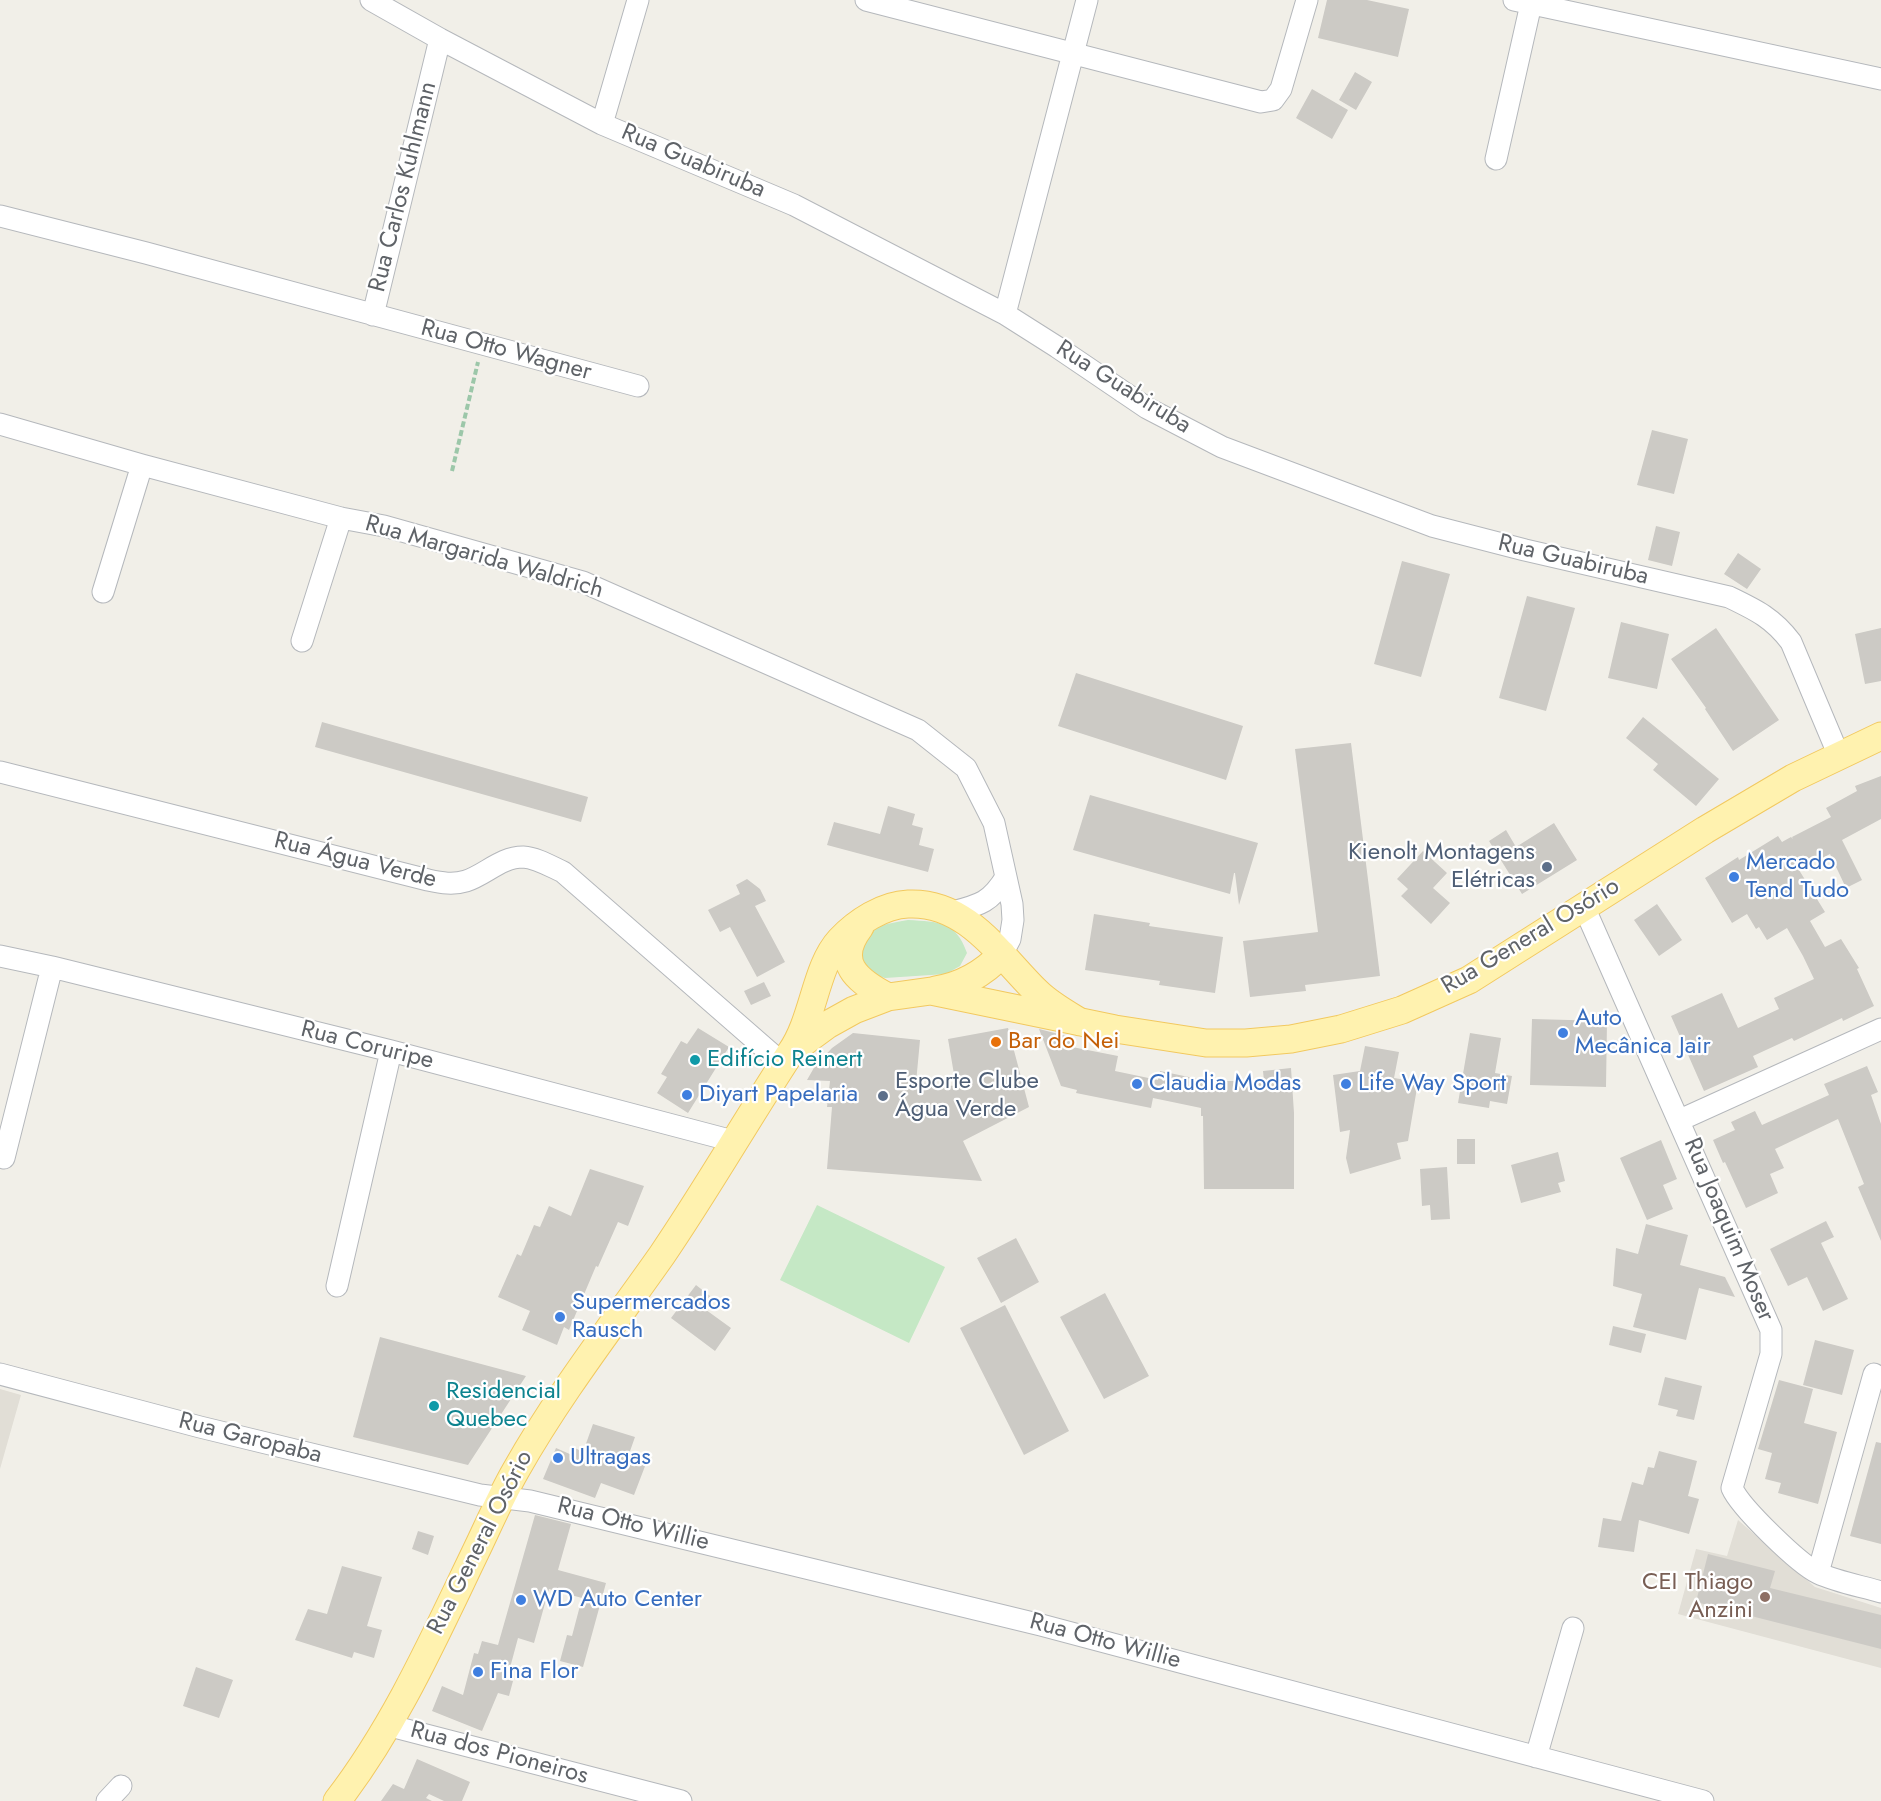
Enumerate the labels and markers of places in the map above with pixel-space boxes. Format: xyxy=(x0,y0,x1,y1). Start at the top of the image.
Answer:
place label: Kienolt Montagens Elétricas xyxy=(1348,839,1535,895)
place label: Mercado Tend Tudo xyxy=(1746,849,1849,905)
marker: Kienolt Montagens Elétricas xyxy=(1540,860,1554,874)
marker: Mercado Tend Tudo xyxy=(1727,870,1741,884)
place label: Auto Mecânica Jair xyxy=(1575,1005,1711,1061)
marker: Auto Mecânica Jair xyxy=(1556,1026,1570,1040)
place label: Bar do Nei xyxy=(1008,1028,1120,1056)
marker: Bar do Nei xyxy=(989,1035,1003,1049)
place label: Edifício Reinert xyxy=(707,1046,862,1074)
marker: Edifício Reinert xyxy=(688,1053,702,1067)
place label: Esporte Clube Água Verde xyxy=(895,1068,1039,1124)
place label: Claudia Modas xyxy=(1149,1070,1301,1098)
place label: Life Way Sport xyxy=(1358,1070,1506,1098)
marker: Claudia Modas xyxy=(1130,1077,1144,1091)
marker: Life Way Sport xyxy=(1339,1077,1353,1091)
place label: Diyart Papelaria xyxy=(699,1081,858,1109)
marker: Diyart Papelaria xyxy=(680,1088,694,1102)
marker: Esporte Clube Água Verde xyxy=(876,1089,890,1103)
place label: Supermercados Rausch xyxy=(572,1289,730,1345)
marker: Supermercados Rausch xyxy=(553,1310,567,1324)
place label: Residencial Quebec xyxy=(446,1378,561,1434)
marker: Residencial Quebec xyxy=(427,1399,441,1413)
place label: Ultragas xyxy=(570,1444,651,1472)
marker: Ultragas xyxy=(551,1451,565,1465)
place label: CEI Thiago Anzini xyxy=(1642,1569,1753,1625)
place label: WD Auto Center xyxy=(533,1586,702,1614)
marker: CEI Thiago Anzini xyxy=(1758,1590,1772,1604)
marker: WD Auto Center xyxy=(514,1593,528,1607)
place label: Fina Flor xyxy=(490,1658,578,1686)
marker: Fina Flor xyxy=(471,1665,485,1679)

